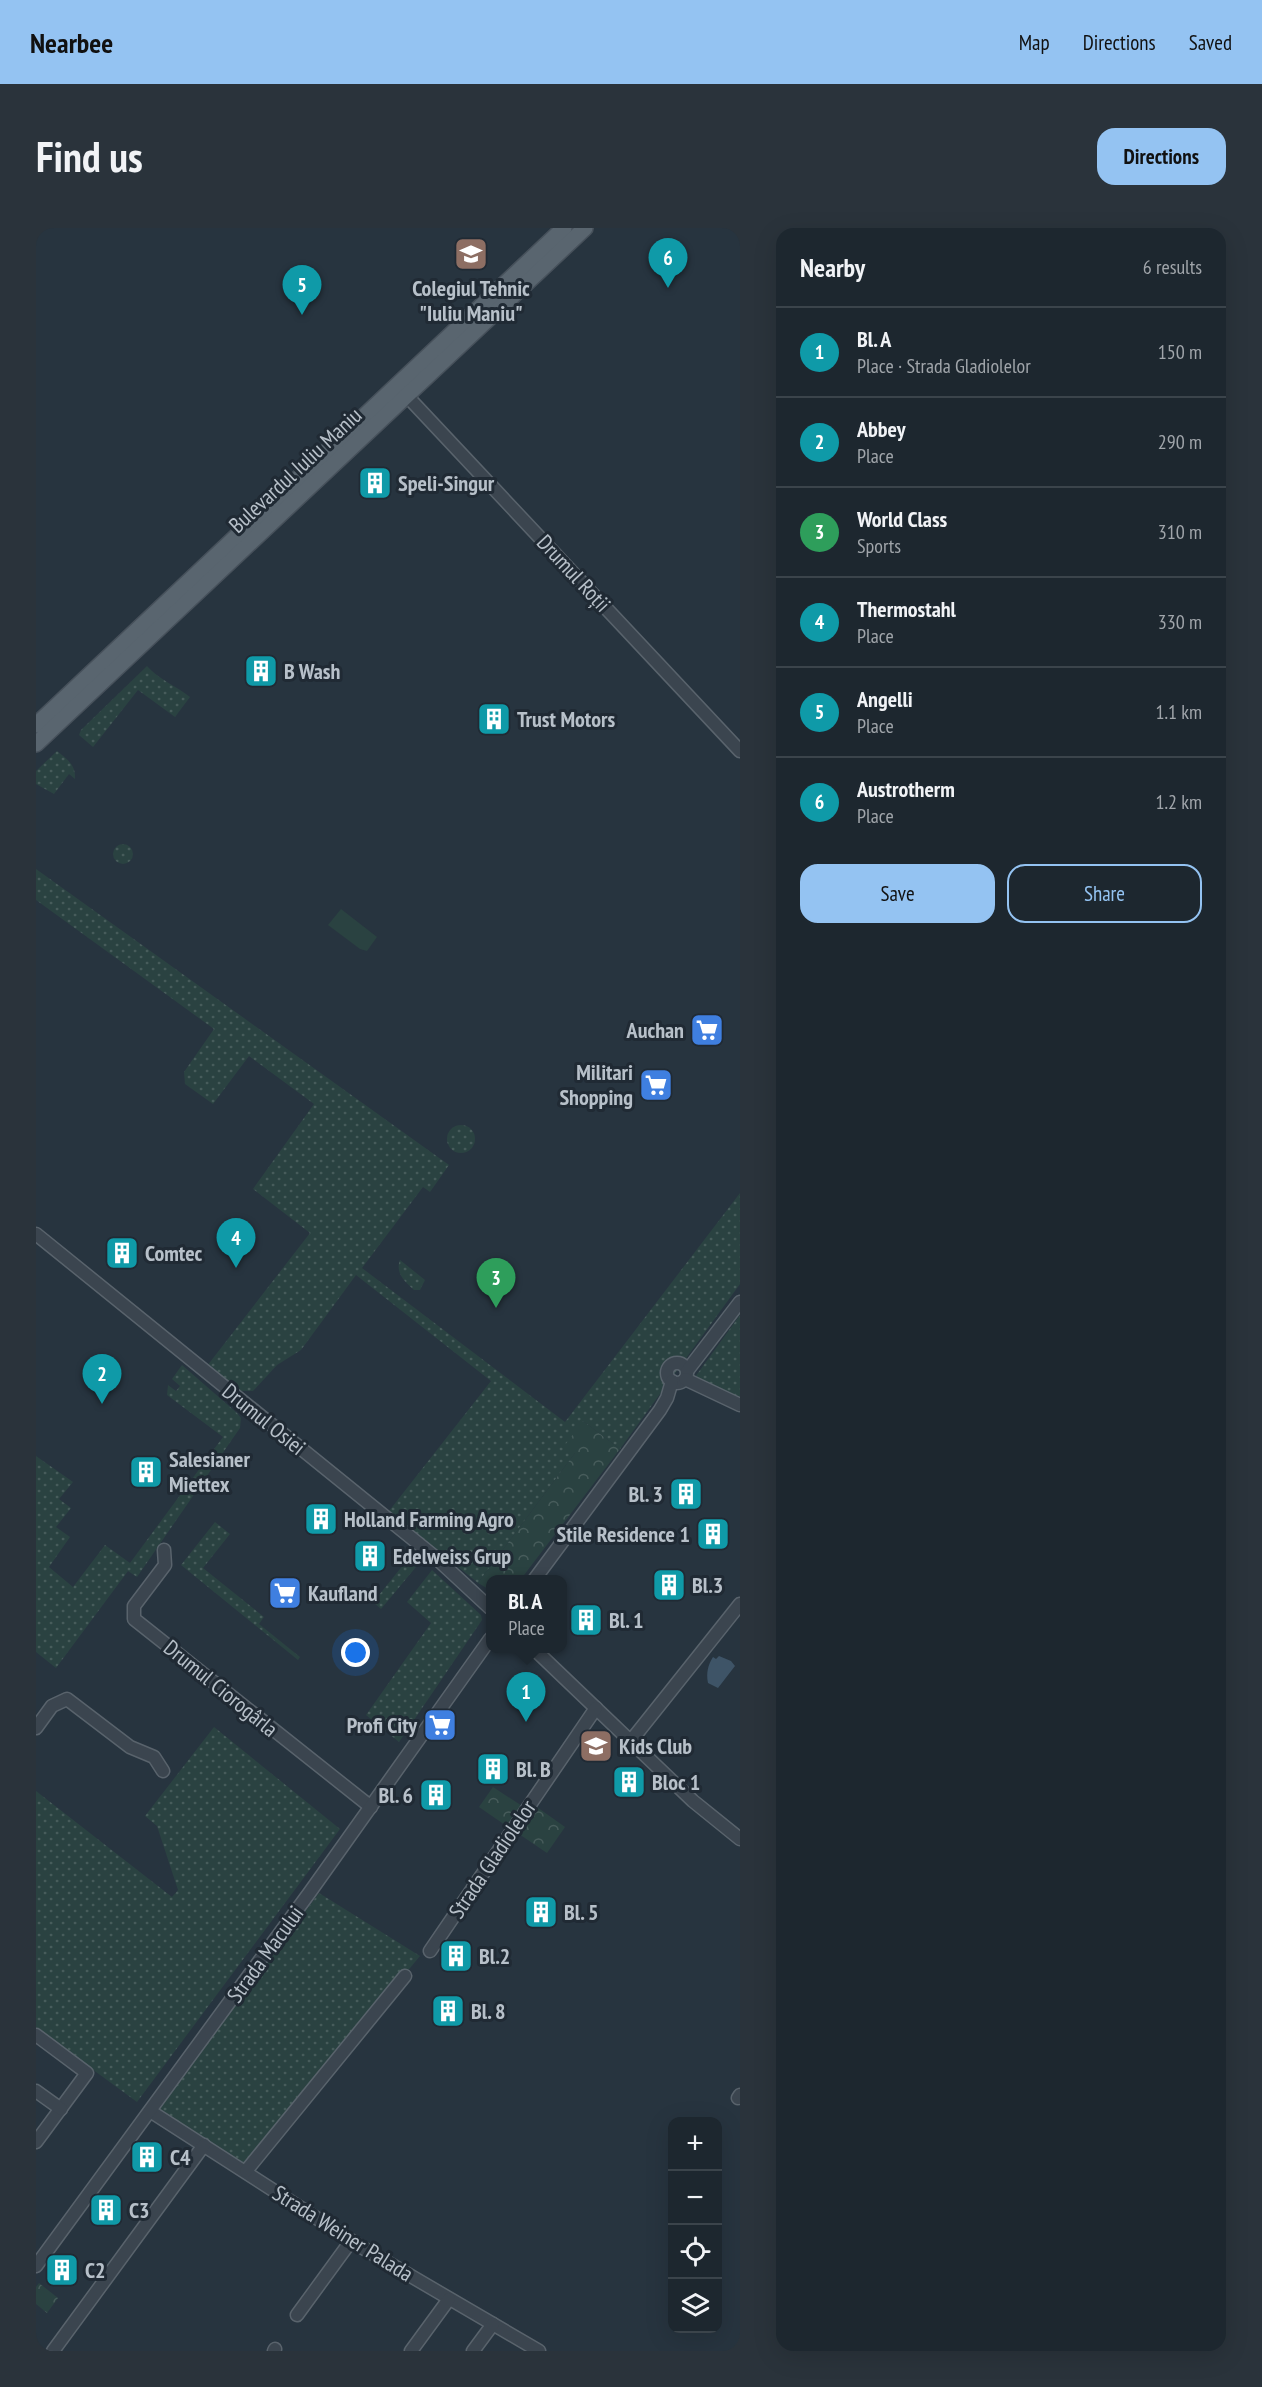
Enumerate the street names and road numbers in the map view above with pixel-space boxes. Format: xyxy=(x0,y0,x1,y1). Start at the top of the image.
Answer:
street label: Bulevardul Iuliu Maniu xyxy=(223,401,367,539)
street label: Drumul Roții xyxy=(531,528,617,618)
street label: Drumul Osiei xyxy=(217,1377,311,1461)
street label: Drumul Ciorogârla xyxy=(158,1633,284,1743)
street label: Strada Gladiolelor xyxy=(442,1794,542,1924)
street label: Strada Macului xyxy=(220,1900,310,2008)
street label: Strada Weiner Palada xyxy=(267,2179,419,2287)

